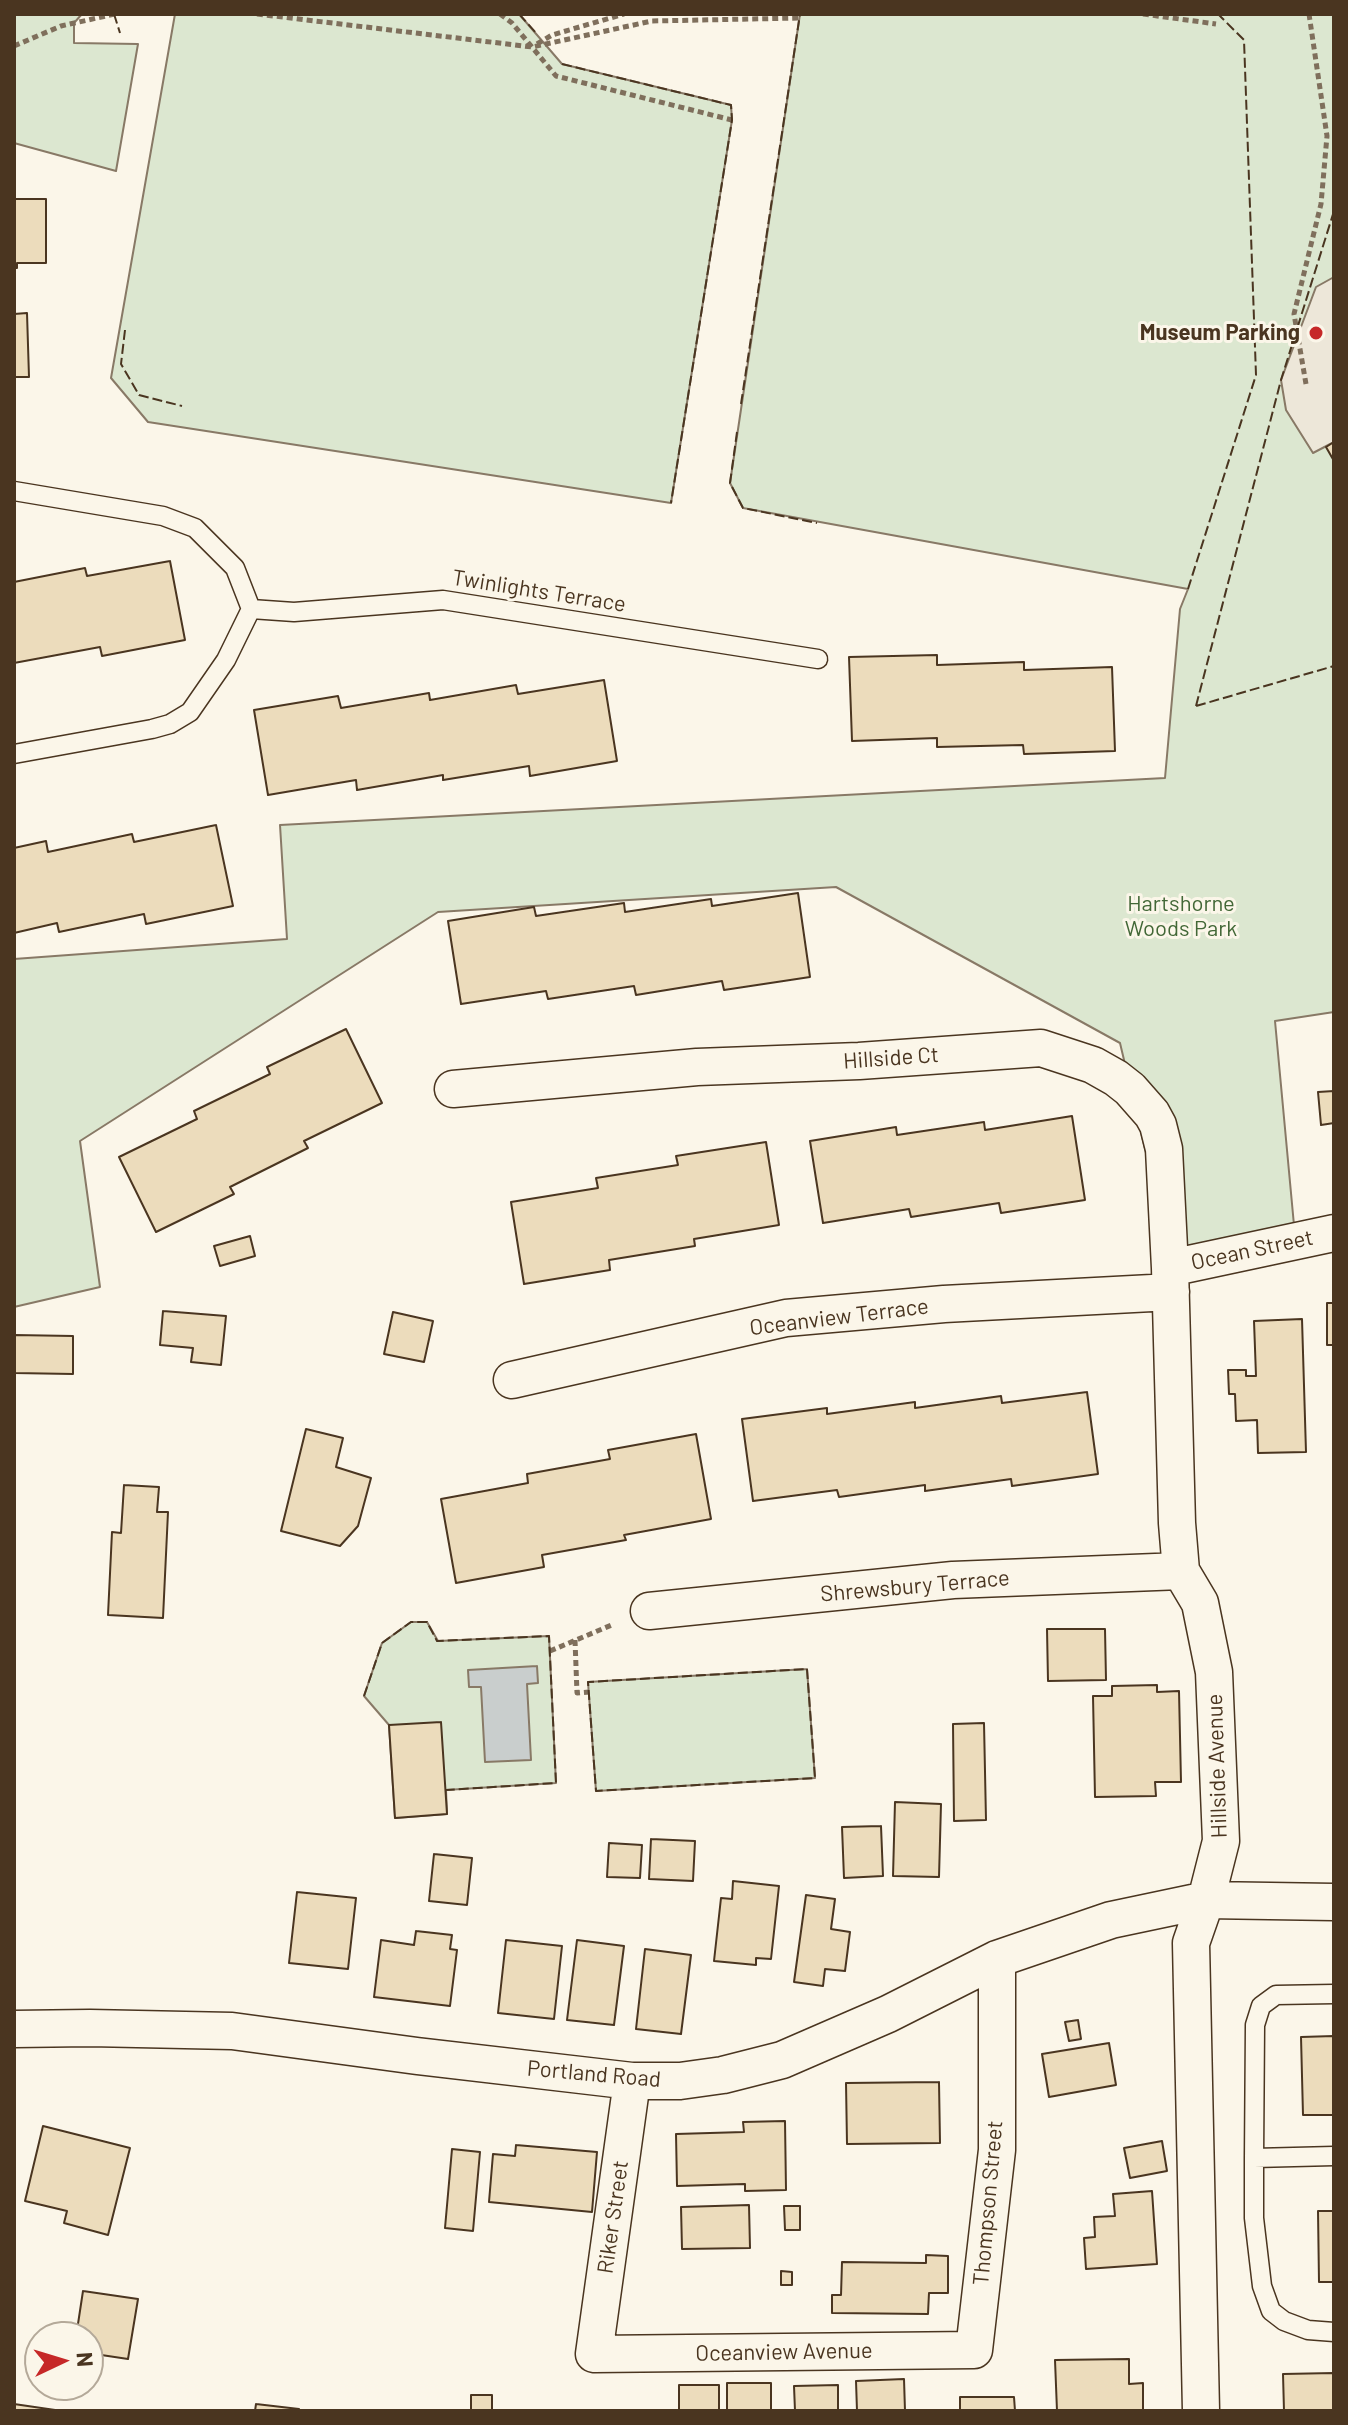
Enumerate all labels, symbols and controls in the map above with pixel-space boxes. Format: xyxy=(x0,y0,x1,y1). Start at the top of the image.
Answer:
place label: Museum Parking xyxy=(1140,320,1300,346)
marker: Museum Parking xyxy=(1307,324,1325,342)
street label: Twinlights Terrace xyxy=(450,564,628,618)
park label: Hartshorne Woods Park xyxy=(1125,891,1237,942)
street label: Hillside Ct xyxy=(842,1041,940,1075)
street label: Ocean Street xyxy=(1189,1224,1315,1276)
street label: Oceanview Terrace xyxy=(748,1293,930,1341)
street label: Shrewsbury Terrace xyxy=(819,1565,1011,1607)
street label: Hillside Avenue xyxy=(1201,1693,1233,1839)
street label: Portland Road xyxy=(526,2055,662,2093)
street label: Thompson Street xyxy=(968,2119,1008,2287)
street label: Riker Street xyxy=(592,2159,634,2275)
north arrow xyxy=(24,2321,104,2401)
street label: Oceanview Avenue xyxy=(695,2337,873,2367)
text: N xyxy=(72,2351,99,2368)

